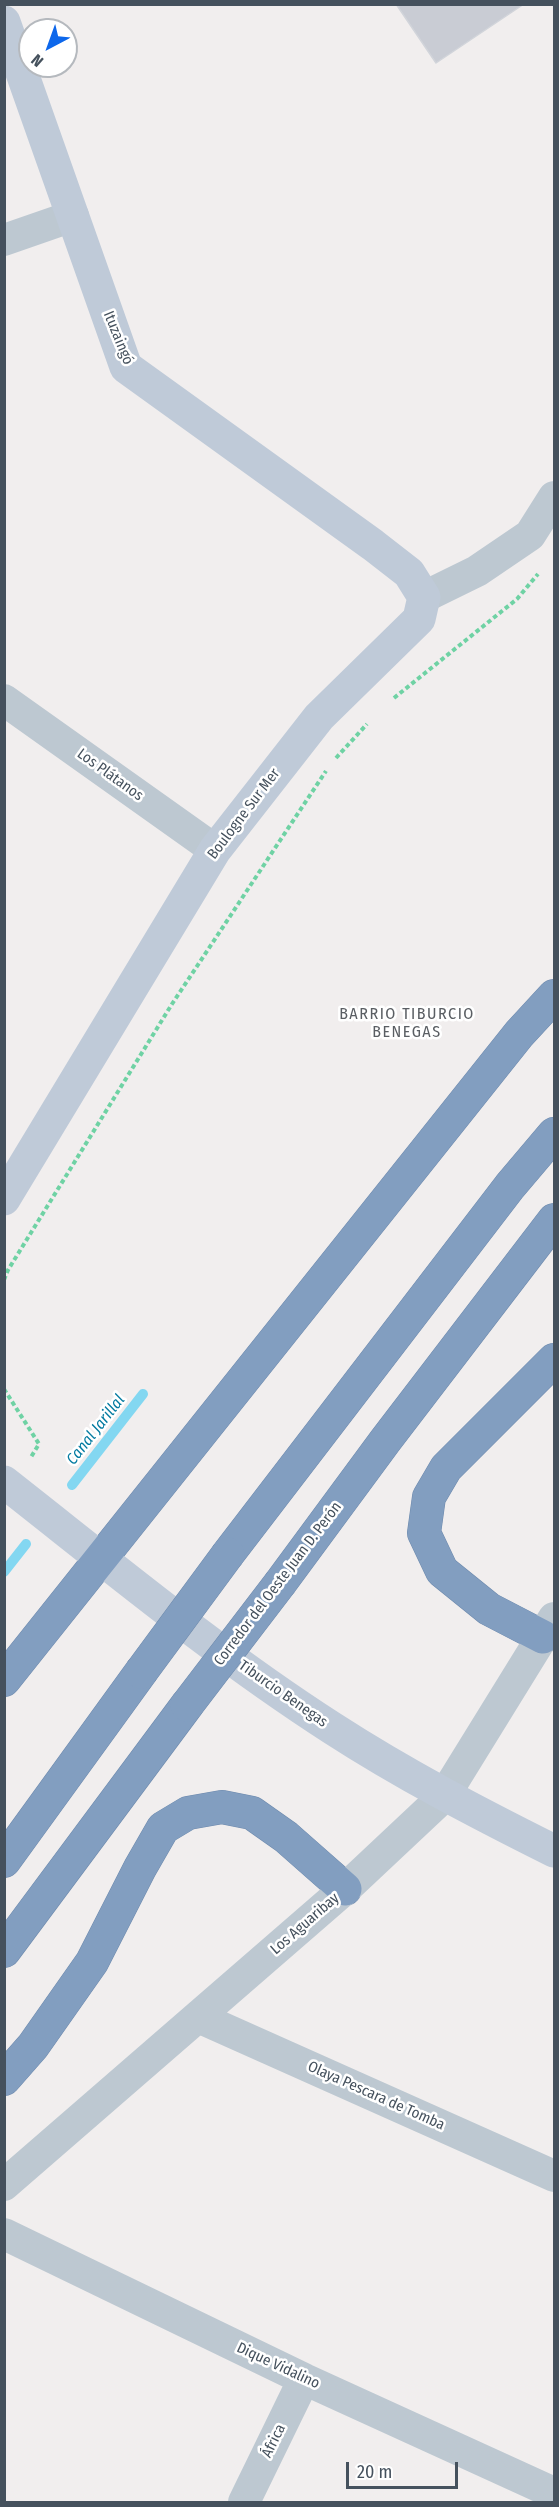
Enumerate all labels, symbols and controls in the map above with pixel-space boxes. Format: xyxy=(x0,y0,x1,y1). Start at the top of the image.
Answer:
north arrow xyxy=(18,18,78,78)
text: N xyxy=(27,50,47,71)
street label: Ituzaingó xyxy=(99,309,137,367)
street label: Los Plátanos xyxy=(73,745,147,805)
street label: Boulogne Sur Mer xyxy=(204,765,284,863)
district label: BARRIO TIBURCIO BENEGAS xyxy=(339,1005,475,1043)
water label: Canal Jarillal xyxy=(63,1391,129,1469)
street label: Corredor del Oeste Juan D. Perón xyxy=(211,1499,345,1669)
street label: Tiburcio Benegas xyxy=(235,1657,331,1731)
street label: Los Aguaribay xyxy=(267,1889,343,1959)
street label: Olaya Pescara de Tomba xyxy=(305,2058,447,2134)
street label: Dique Vidalino xyxy=(234,2339,322,2393)
street label: África xyxy=(258,2421,290,2461)
scale bar xyxy=(349,2450,462,2488)
text: 20 m xyxy=(357,2461,392,2483)

